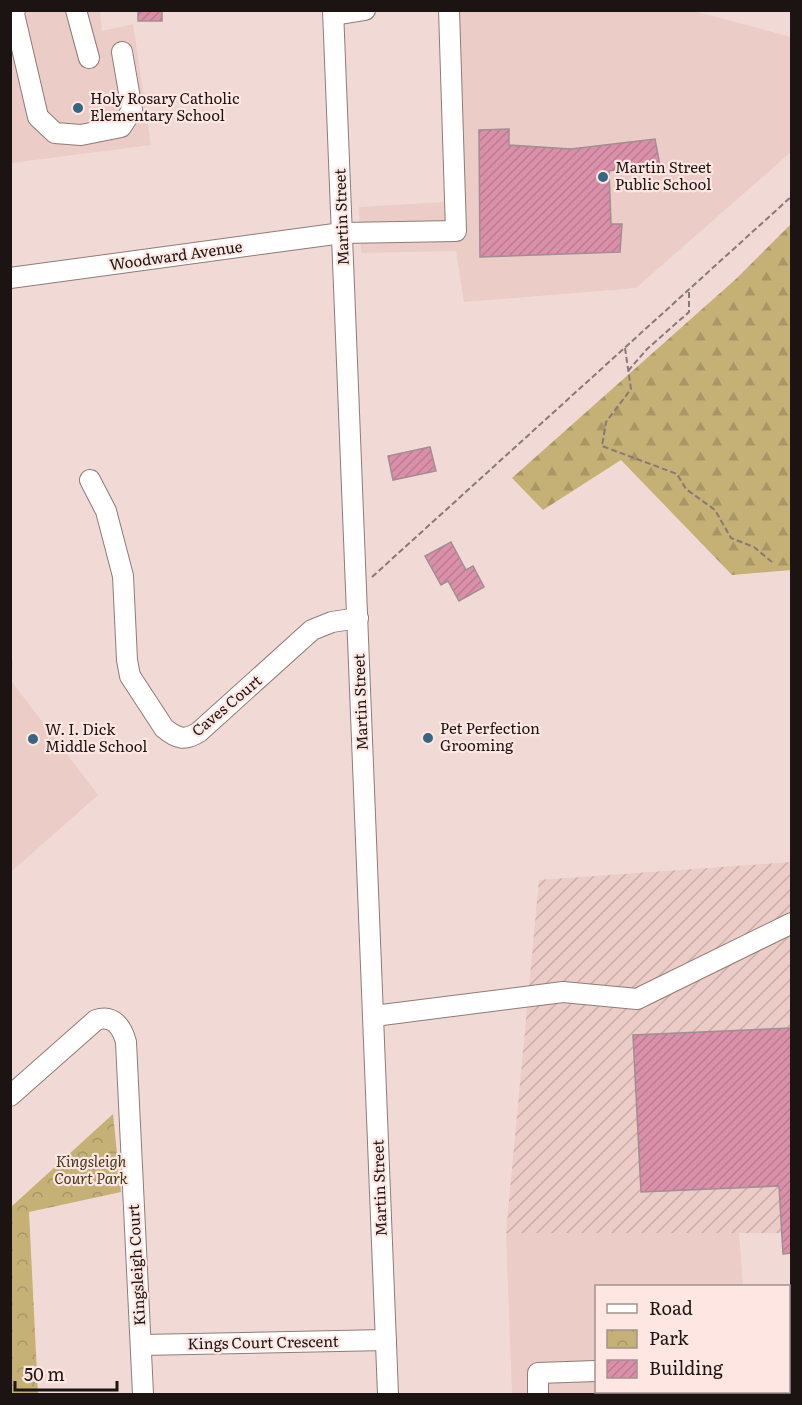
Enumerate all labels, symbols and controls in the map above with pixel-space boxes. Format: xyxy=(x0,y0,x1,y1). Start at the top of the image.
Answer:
place label: Holy Rosary Catholic Elementary School xyxy=(90,86,240,126)
marker: Holy Rosary Catholic Elementary School xyxy=(71,101,85,115)
place label: Martin Street Public School xyxy=(615,155,712,195)
street label: Martin Street xyxy=(327,168,354,266)
marker: Martin Street Public School xyxy=(596,170,610,184)
street label: Woodward Avenue xyxy=(108,234,244,275)
street label: Martin Street xyxy=(346,653,373,751)
street label: Caves Court xyxy=(186,669,266,741)
place label: Pet Perfection Grooming xyxy=(440,716,540,756)
place label: W. I. Dick Middle School xyxy=(45,717,147,757)
marker: Pet Perfection Grooming xyxy=(421,731,435,745)
marker: W. I. Dick Middle School xyxy=(26,732,40,746)
street label: Martin Street xyxy=(365,1139,392,1237)
park label: Kingsleigh Court Park xyxy=(54,1149,129,1189)
street label: Kingsleigh Court xyxy=(121,1204,150,1326)
legend xyxy=(595,1285,790,1393)
text: Road xyxy=(649,1294,693,1321)
text: Park xyxy=(649,1324,690,1351)
street label: Kings Court Crescent xyxy=(187,1329,339,1354)
scale bar xyxy=(15,1354,117,1392)
text: Building xyxy=(649,1354,724,1381)
text: 50 m xyxy=(24,1360,65,1387)

